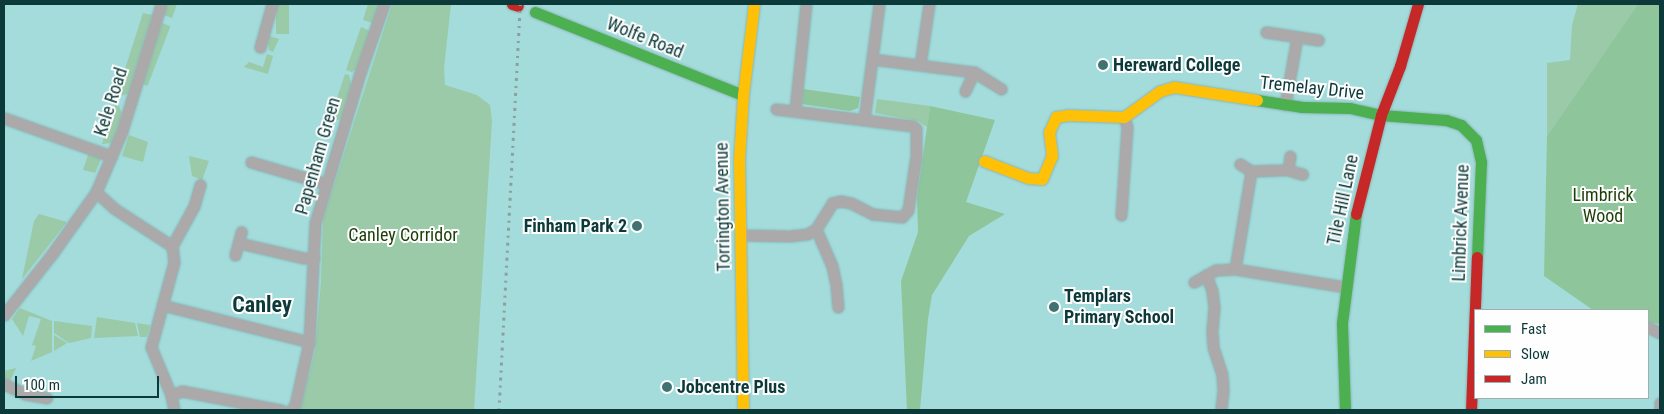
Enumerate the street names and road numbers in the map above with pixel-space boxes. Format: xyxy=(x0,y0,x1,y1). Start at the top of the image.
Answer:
street label: Wolfe Road xyxy=(603,13,687,63)
street label: Kele Road xyxy=(90,65,132,139)
street label: Tremelay Drive xyxy=(1259,72,1365,104)
street label: Papenham Green xyxy=(291,95,345,217)
street label: Torrington Avenue xyxy=(711,142,735,272)
street label: Tile Hill Lane xyxy=(1323,153,1363,247)
street label: Limbrick Avenue xyxy=(1448,164,1474,282)

